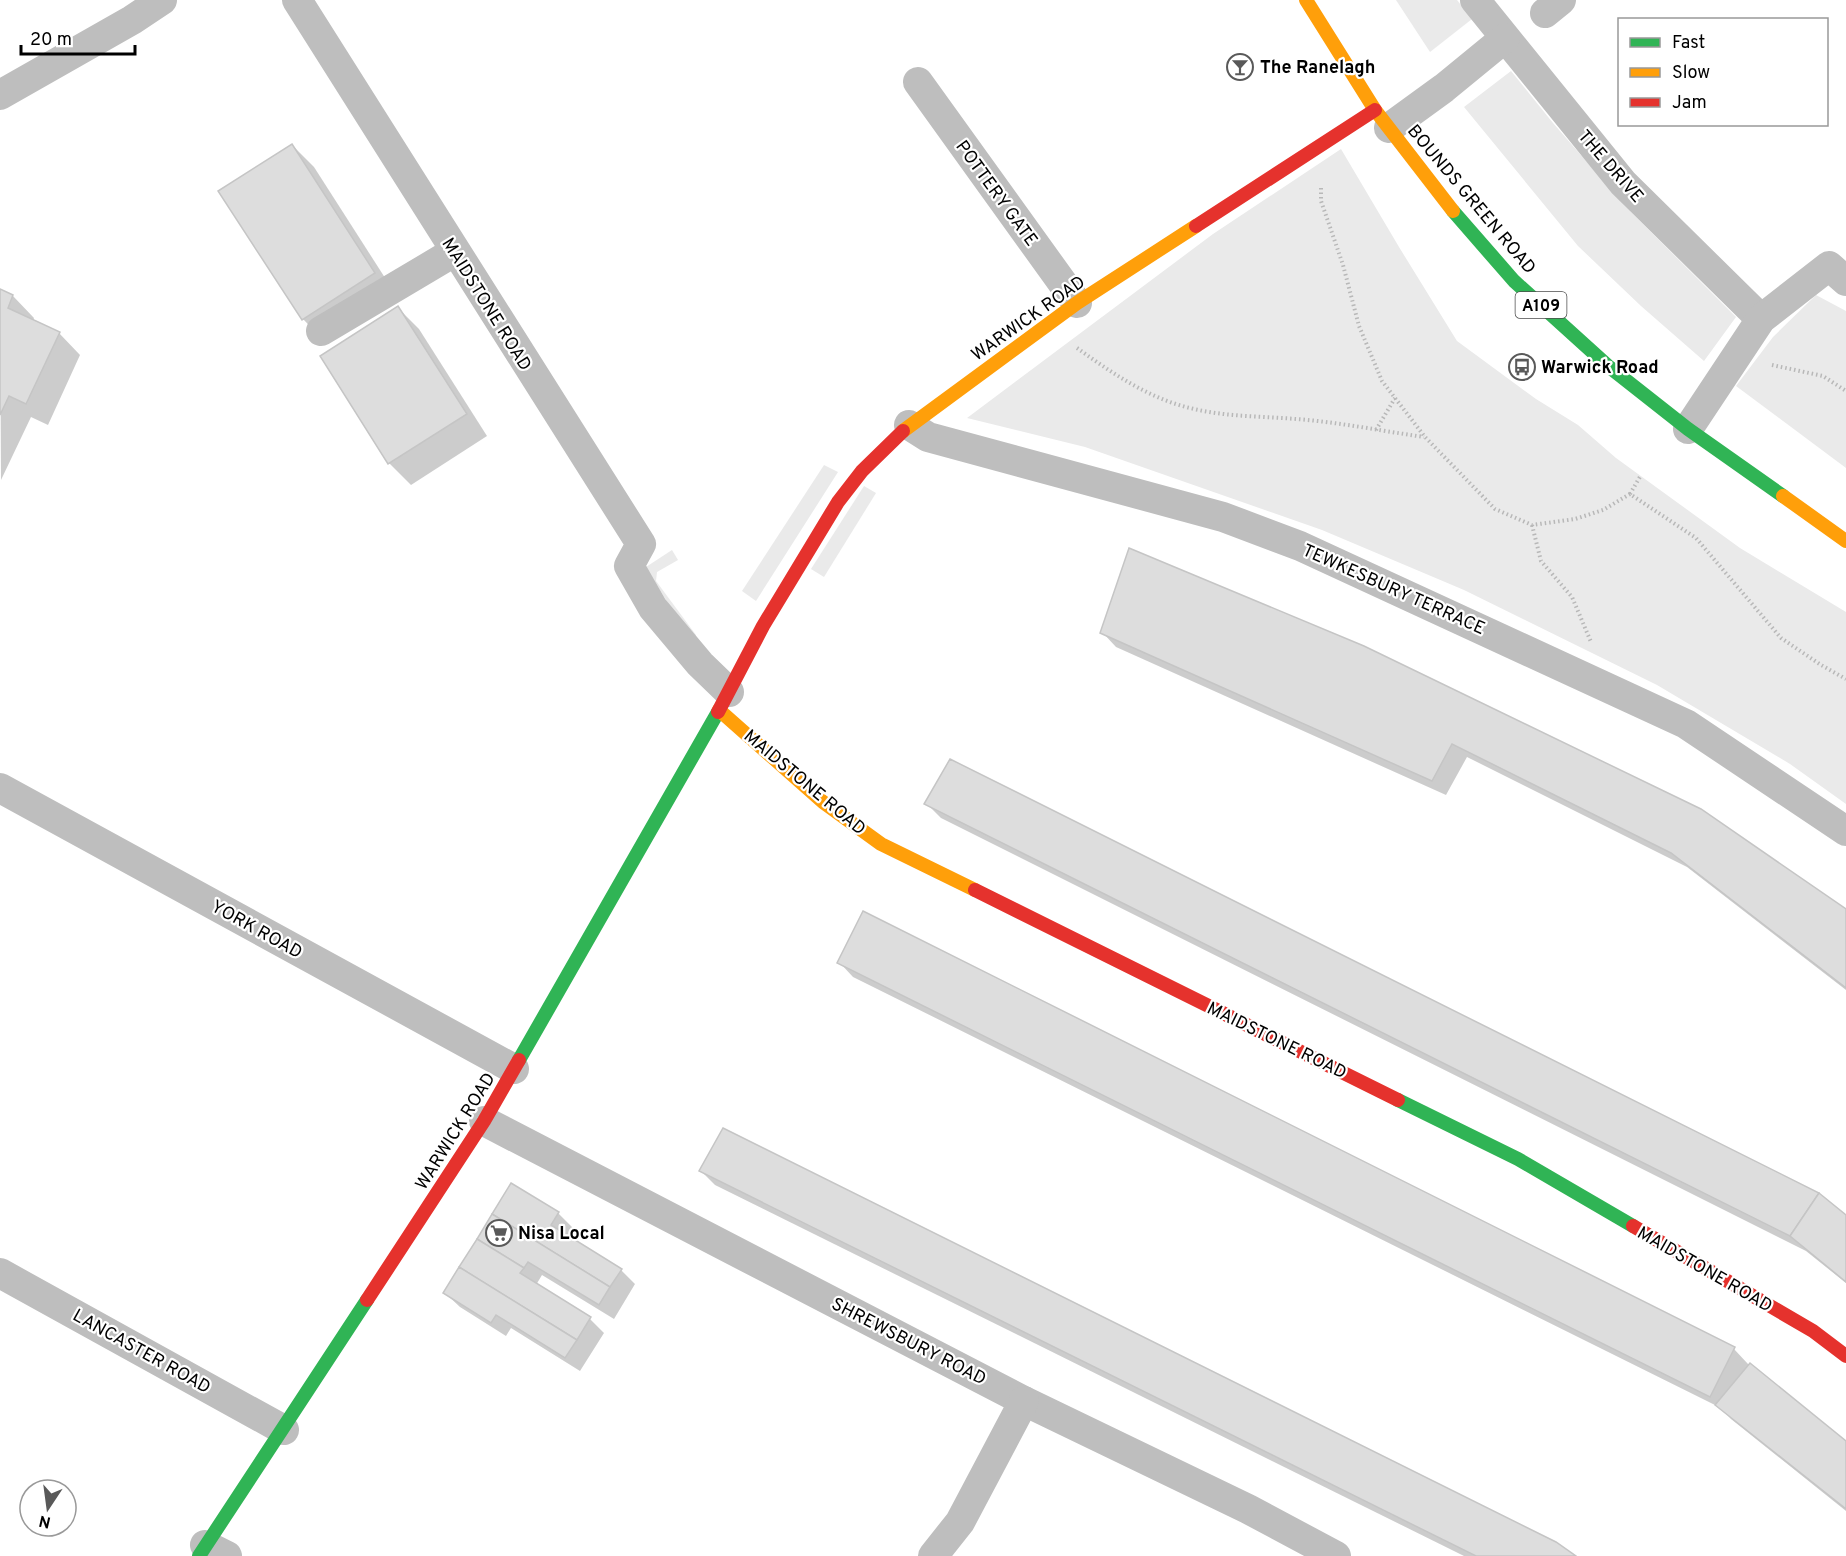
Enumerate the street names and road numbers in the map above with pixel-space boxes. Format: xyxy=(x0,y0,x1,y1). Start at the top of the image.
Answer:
street label: BOUNDS GREEN ROAD xyxy=(1401,120,1540,280)
street label: THE DRIVE xyxy=(1572,126,1648,208)
street label: POTTERY GATE xyxy=(950,136,1042,251)
street label: MAIDSTONE ROAD xyxy=(436,234,536,376)
street label: WARWICK ROAD xyxy=(967,271,1090,367)
road number: A109 xyxy=(1516,292,1566,318)
street label: TEWKESBURY TERRACE xyxy=(1298,540,1488,641)
street label: MAIDSTONE ROAD xyxy=(738,725,870,841)
street label: YORK ROAD xyxy=(207,896,306,965)
street label: MAIDSTONE ROAD xyxy=(1203,998,1350,1085)
street label: WARWICK ROAD xyxy=(411,1069,502,1195)
street label: MAIDSTONE ROAD xyxy=(1632,1222,1776,1318)
street label: SHREWSBURY ROAD xyxy=(827,1293,990,1391)
street label: LANCASTER ROAD xyxy=(68,1305,214,1400)

